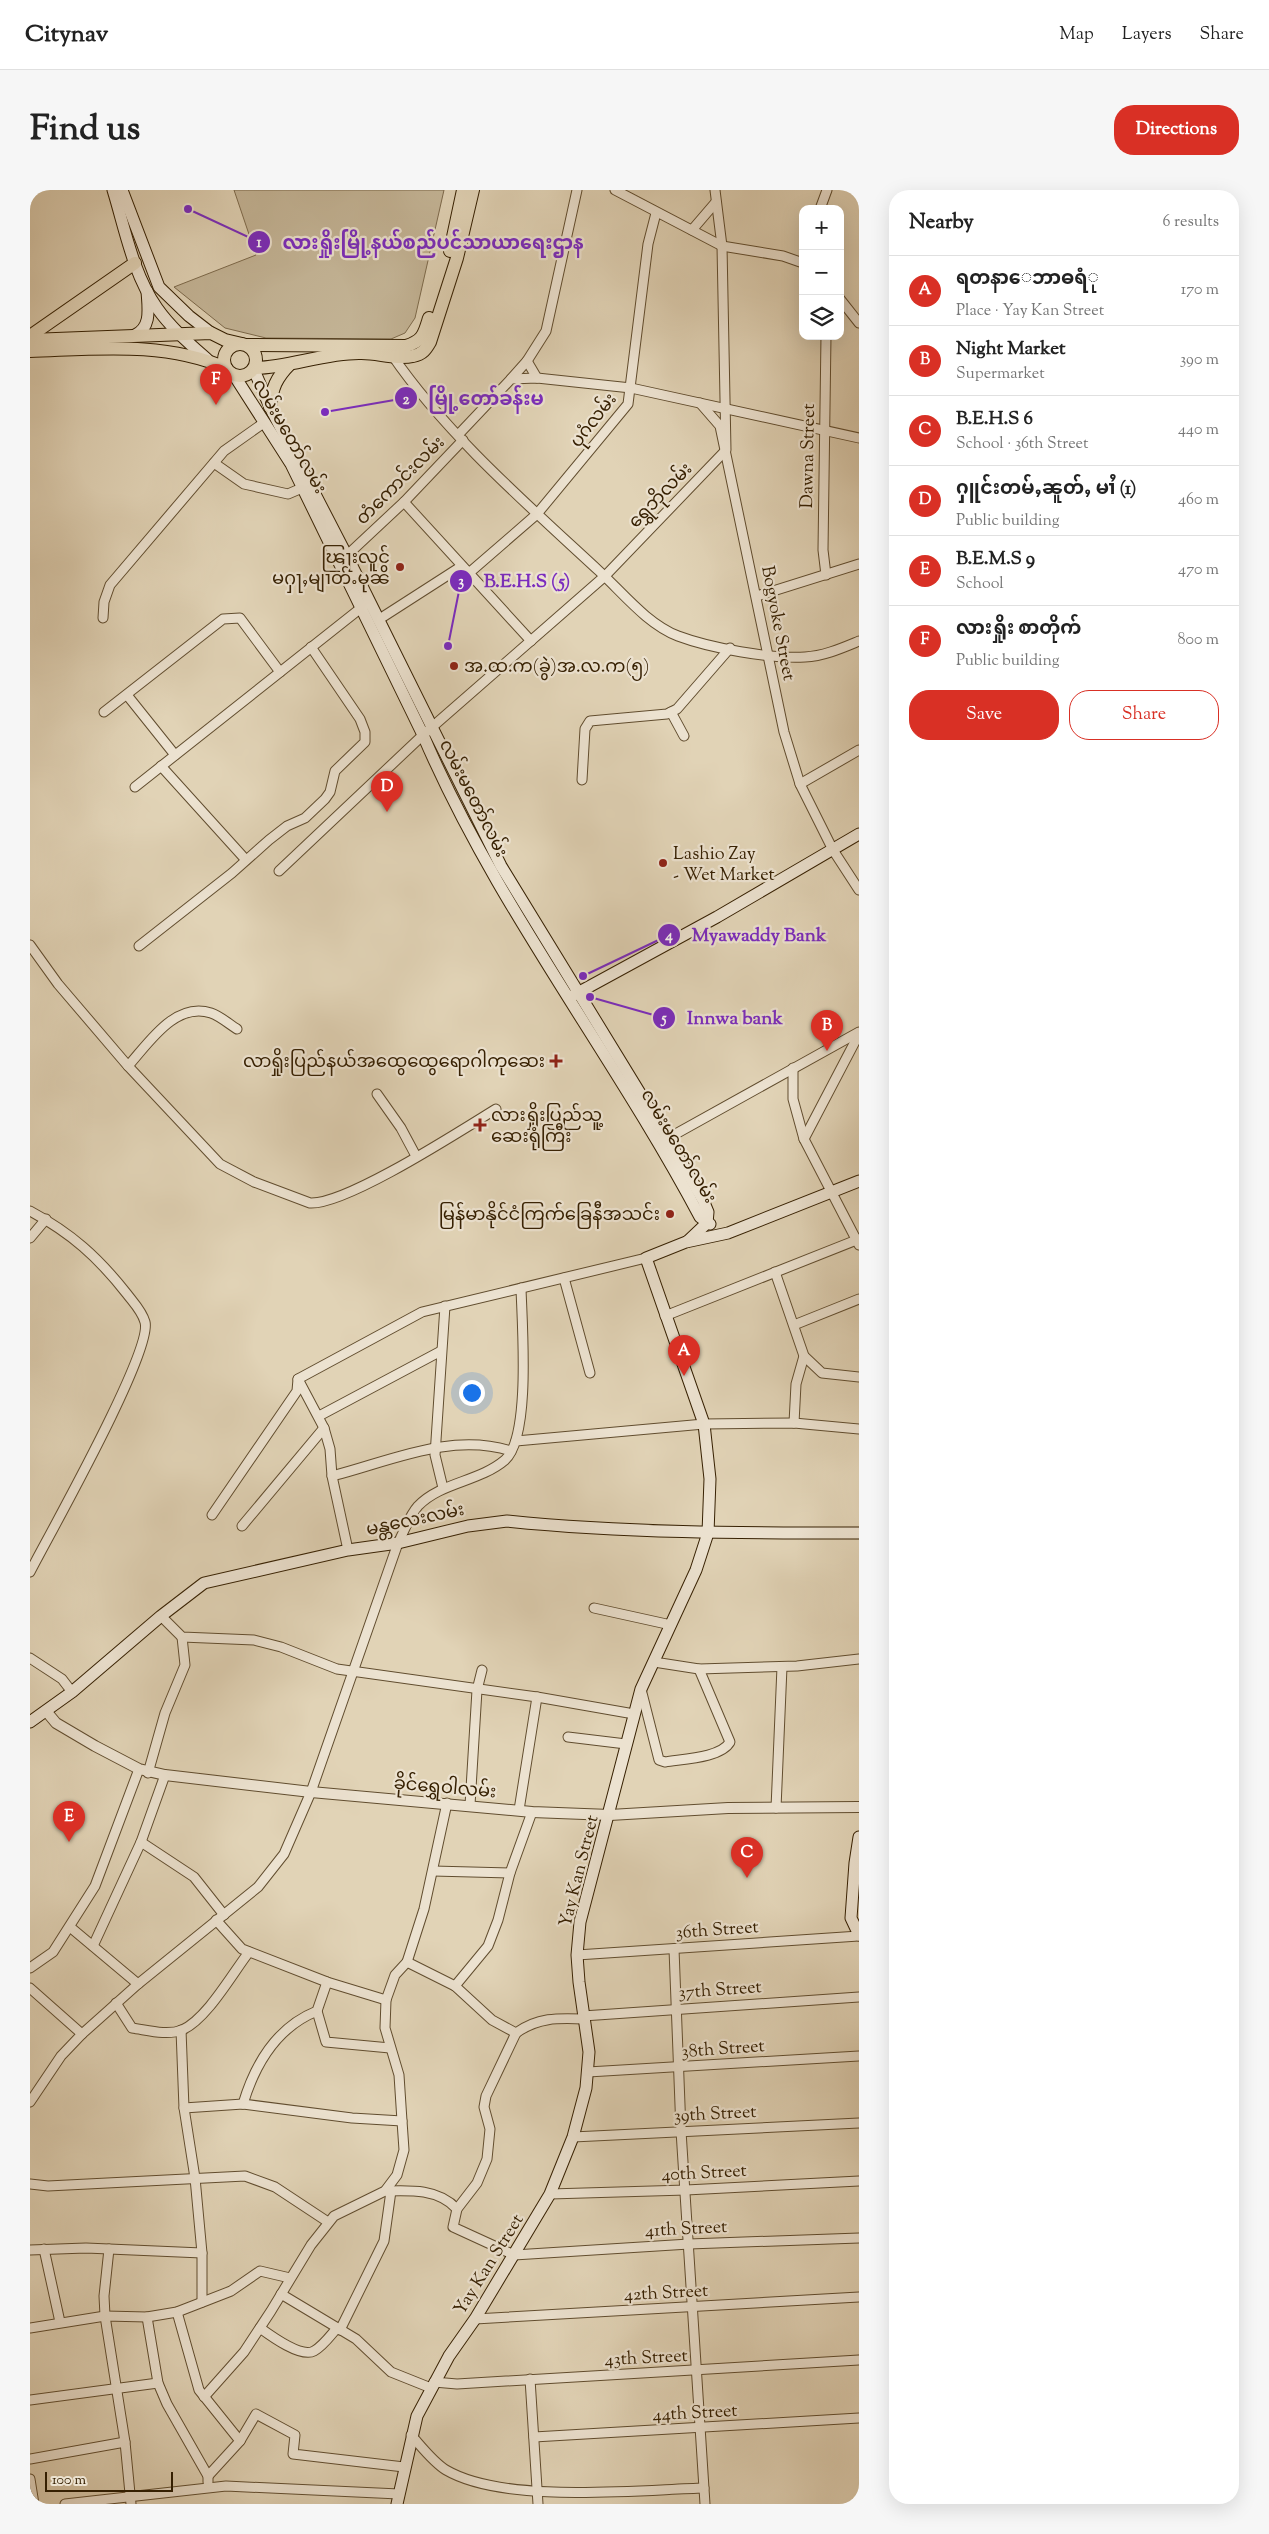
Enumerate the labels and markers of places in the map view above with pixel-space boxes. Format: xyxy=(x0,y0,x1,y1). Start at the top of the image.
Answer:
callout: လားရှိုးမြို့နယ်စည်ပင်သာယာရေးဌာန xyxy=(247,225,593,259)
pin: F xyxy=(200,364,232,405)
callout: မြို့တော်ခန်းမ xyxy=(393,381,554,415)
place label: ၽြႃးလူင် မႁႃႇမျၢတ်ႉမုၼိ xyxy=(272,544,390,593)
marker: ၽြႃးလူင် မႁႃႇမျၢတ်ႉမုၼိ xyxy=(394,561,406,573)
callout: B.E.H.S (5) xyxy=(448,564,580,598)
place label: အ.ထ.က(ခွဲ)အ.လ.က(၅) xyxy=(464,655,649,681)
marker: အ.ထ.က(ခွဲ)အ.လ.က(၅) xyxy=(448,660,460,672)
pin: D xyxy=(371,771,403,812)
place label: Lashio Zay - Wet Market xyxy=(673,842,775,889)
marker: Lashio Zay - Wet Market xyxy=(657,857,669,869)
callout: Myawaddy Bank xyxy=(656,918,836,952)
callout: Innwa bank xyxy=(652,1001,793,1035)
pin: B xyxy=(811,1010,843,1051)
place label: လာရှိုးပြည်နယ်အထွေထွေရောဂါကုဆေး xyxy=(243,1047,545,1076)
marker: လာရှိုးပြည်နယ်အထွေထွေရောဂါကုဆေး xyxy=(549,1054,563,1068)
place label: လားရှိုးပြည်သူ့ ဆေးရုံကြီး xyxy=(491,1101,604,1151)
marker: လားရှိုးပြည်သူ့ ဆေးရုံကြီး xyxy=(473,1118,487,1132)
place label: မြန်မာနိုင်ငံကြက်ခြေနီအသင်း xyxy=(439,1200,660,1229)
marker: မြန်မာနိုင်ငံကြက်ခြေနီအသင်း xyxy=(664,1208,676,1220)
pin: A xyxy=(668,1335,700,1376)
pin: E xyxy=(53,1801,85,1842)
pin: C xyxy=(731,1837,763,1878)

